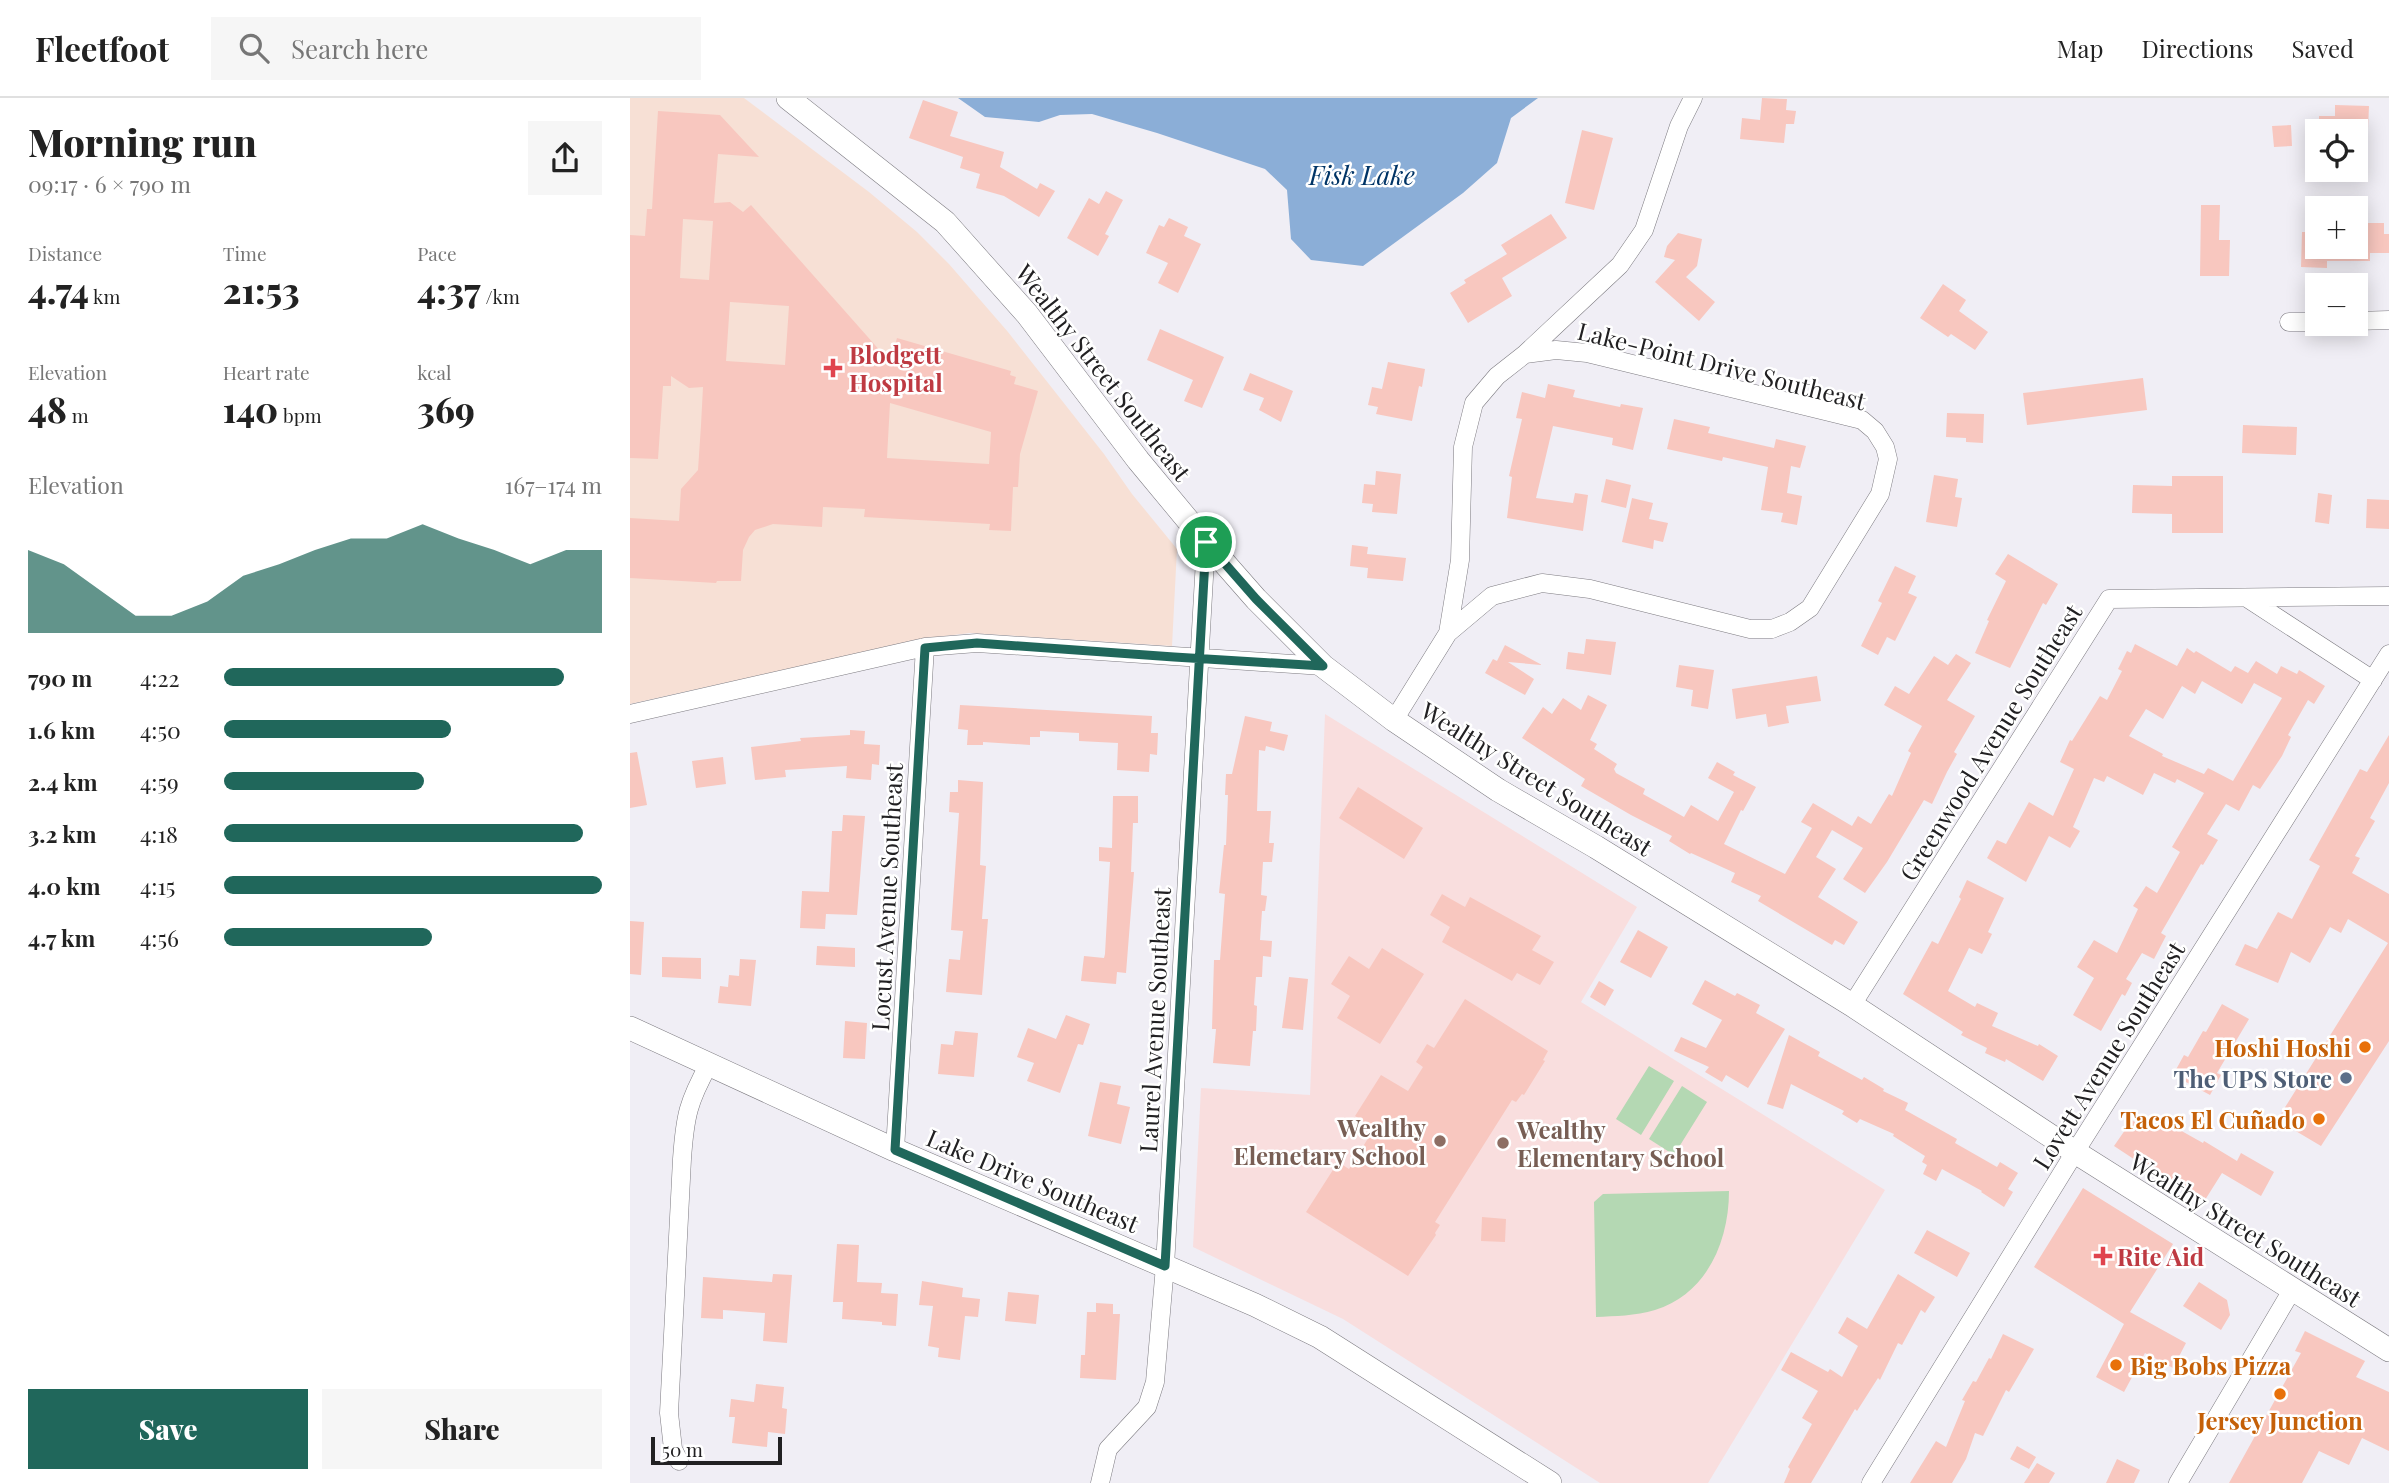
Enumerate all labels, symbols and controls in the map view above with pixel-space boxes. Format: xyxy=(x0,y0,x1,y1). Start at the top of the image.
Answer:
search box xyxy=(211,17,701,80)
text: Fleetfoot xyxy=(35,26,169,70)
icon: search xyxy=(235,29,273,67)
text: Search here xyxy=(291,31,428,66)
text: Map xyxy=(2057,32,2103,64)
text: Directions xyxy=(2141,32,2254,64)
text: Saved xyxy=(2292,32,2354,64)
text: Morning run xyxy=(28,116,257,167)
map controls xyxy=(2305,119,2368,336)
button: locate xyxy=(2305,119,2368,182)
button: share xyxy=(528,121,602,195)
water label: Fisk Lake xyxy=(1308,157,1415,192)
text: 09:17 · 6 × 790 m xyxy=(28,168,191,199)
button: + xyxy=(2305,196,2368,259)
text: Distance xyxy=(28,240,102,266)
text: Time xyxy=(223,240,267,266)
text: Pace xyxy=(417,240,457,266)
street label: Wealthy Street Southeast xyxy=(1009,256,1199,487)
text: 4.74 xyxy=(28,266,89,313)
text: 21:53 xyxy=(223,266,300,313)
text: 4:37 xyxy=(417,266,481,313)
button: − xyxy=(2305,273,2368,336)
text: km xyxy=(89,283,120,309)
text: /km xyxy=(481,283,520,309)
street label: Lake-Point Drive Southeast xyxy=(1575,314,1870,416)
place label: Blodgett Hospital xyxy=(849,338,943,398)
marker: Blodgett Hospital xyxy=(823,358,843,378)
text: Elevation xyxy=(28,359,107,385)
text: Heart rate xyxy=(223,359,310,385)
text: kcal xyxy=(417,359,451,385)
text: 48 xyxy=(28,385,67,432)
text: 140 xyxy=(223,385,278,432)
text: 369 xyxy=(417,385,475,432)
text: m xyxy=(67,402,89,428)
text: bpm xyxy=(278,402,322,428)
text: Elevation xyxy=(28,469,124,500)
text: 167–174 m xyxy=(505,469,602,500)
pin xyxy=(1176,512,1236,572)
icon: arrive xyxy=(1187,523,1225,561)
street label: Greenwood Avenue Southeast xyxy=(1892,597,2089,886)
text: 790 m xyxy=(28,662,92,693)
text: 4:22 xyxy=(140,662,180,693)
street label: Wealthy Street Southeast xyxy=(1415,693,1659,863)
text: 1.6 km xyxy=(28,714,95,745)
text: 4:50 xyxy=(140,714,181,745)
street label: Locust Avenue Southeast xyxy=(863,762,909,1032)
text: 2.4 km xyxy=(28,766,98,797)
text: 4:59 xyxy=(140,766,179,797)
text: 3.2 km xyxy=(28,818,97,849)
text: 4:18 xyxy=(140,818,178,849)
text: 4.0 km xyxy=(28,870,101,901)
text: 4:15 xyxy=(140,870,175,901)
street label: Laurel Avenue Southeast xyxy=(1131,886,1177,1153)
text: 4.7 km xyxy=(28,922,95,953)
text: 4:56 xyxy=(140,922,179,953)
street label: Lovett Avenue Southeast xyxy=(2025,935,2191,1175)
place label: Hoshi Hoshi xyxy=(2214,1031,2351,1063)
marker: Hoshi Hoshi xyxy=(2357,1039,2373,1055)
place label: The UPS Store xyxy=(2173,1062,2332,1094)
marker: The UPS Store xyxy=(2338,1070,2354,1086)
place label: Tacos El Cuñado xyxy=(2120,1103,2305,1135)
place label: Wealthy Elemetary School xyxy=(1233,1111,1427,1171)
marker: Tacos El Cuñado xyxy=(2311,1111,2327,1127)
place label: Wealthy Elementary School xyxy=(1516,1113,1725,1173)
street label: Lake Drive Southeast xyxy=(922,1121,1144,1239)
marker: Wealthy Elemetary School xyxy=(1432,1133,1448,1149)
marker: Wealthy Elementary School xyxy=(1495,1135,1511,1151)
street label: Wealthy Street Southeast xyxy=(2124,1144,2368,1314)
place label: Rite Aid xyxy=(2117,1240,2204,1272)
marker: Rite Aid xyxy=(2095,1248,2111,1264)
place label: Big Bobs Pizza xyxy=(2130,1349,2292,1381)
marker: Big Bobs Pizza xyxy=(2108,1357,2124,1373)
marker: Jersey Junction xyxy=(2272,1386,2288,1402)
button: Save xyxy=(28,1389,308,1469)
button: Share xyxy=(322,1389,602,1469)
place label: Jersey Junction xyxy=(2196,1404,2363,1436)
scale bar xyxy=(651,1434,782,1466)
text: 50 m xyxy=(662,1436,703,1462)

